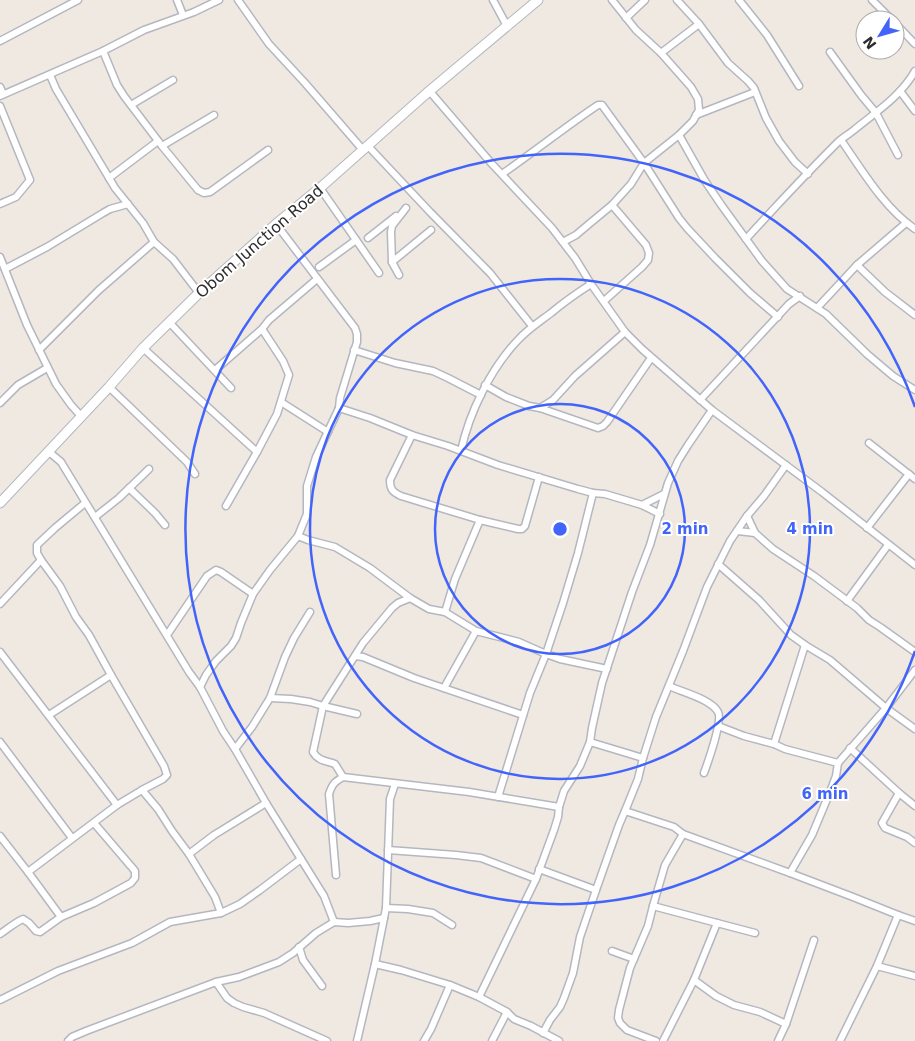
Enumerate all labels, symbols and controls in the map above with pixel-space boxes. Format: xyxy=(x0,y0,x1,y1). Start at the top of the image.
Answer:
north arrow xyxy=(855,10,905,60)
text: N xyxy=(860,33,880,52)
street label: Obom Junction Road xyxy=(192,181,327,302)
centre of rings xyxy=(551,520,569,538)
text: 2 min xyxy=(661,520,709,538)
text: 4 min xyxy=(786,520,834,538)
text: 6 min xyxy=(801,785,849,803)

